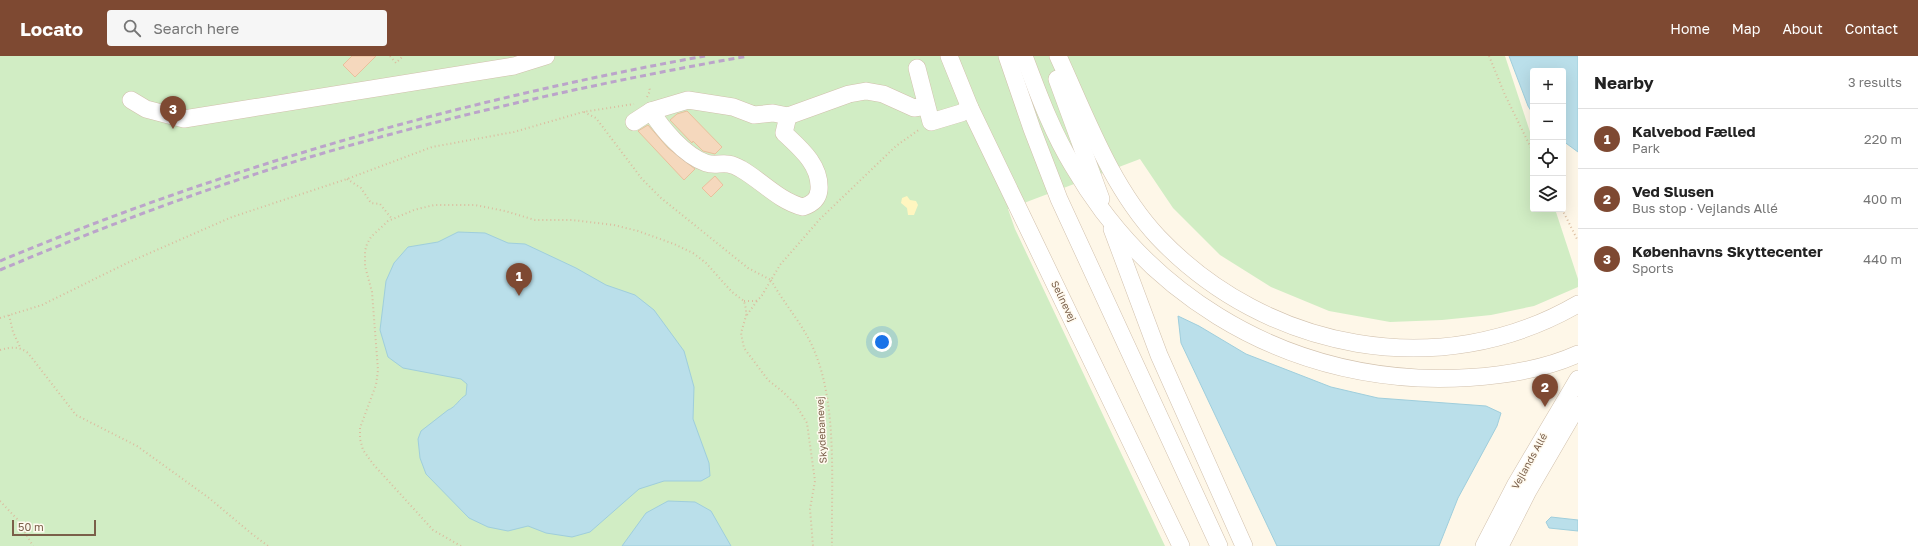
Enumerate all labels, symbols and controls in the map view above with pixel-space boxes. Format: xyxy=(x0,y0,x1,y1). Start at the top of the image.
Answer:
search box xyxy=(107,10,387,46)
text: Locato xyxy=(20,17,83,40)
icon: search xyxy=(121,17,143,39)
text: Search here xyxy=(153,19,239,37)
text: Home xyxy=(1670,20,1710,37)
text: Map xyxy=(1732,20,1760,37)
text: About xyxy=(1782,20,1823,37)
text: Contact xyxy=(1845,20,1898,37)
map controls xyxy=(1530,68,1566,212)
button: + xyxy=(1530,68,1566,104)
text: Nearby xyxy=(1594,72,1654,93)
text: 3 results xyxy=(1848,74,1902,90)
pin: 3 xyxy=(160,96,186,129)
button: − xyxy=(1530,104,1566,140)
text: Kalvebod Fælled xyxy=(1632,122,1756,140)
text: 1 xyxy=(1604,131,1610,147)
text: 220 m xyxy=(1864,131,1902,147)
button: locate xyxy=(1530,140,1566,176)
text: Park xyxy=(1632,140,1660,156)
button: layers xyxy=(1530,176,1566,212)
text: Ved Slusen xyxy=(1632,182,1714,200)
text: 2 xyxy=(1603,191,1611,207)
text: 400 m xyxy=(1863,191,1902,207)
text: Bus stop · Vejlands Allé xyxy=(1632,200,1778,216)
text: Københavns Skyttecenter xyxy=(1632,242,1823,260)
text: 3 xyxy=(1603,251,1611,267)
text: 440 m xyxy=(1863,251,1902,267)
text: Sports xyxy=(1632,260,1674,276)
pin: 1 xyxy=(506,263,532,296)
street label: Selinevej xyxy=(1049,279,1079,323)
your location xyxy=(872,332,892,352)
pin: 2 xyxy=(1532,374,1558,407)
street label: Skydebanevej xyxy=(813,396,829,464)
street label: Vejlands Allé xyxy=(1509,431,1549,491)
scale bar xyxy=(12,518,96,537)
text: 50 m xyxy=(18,520,44,533)

